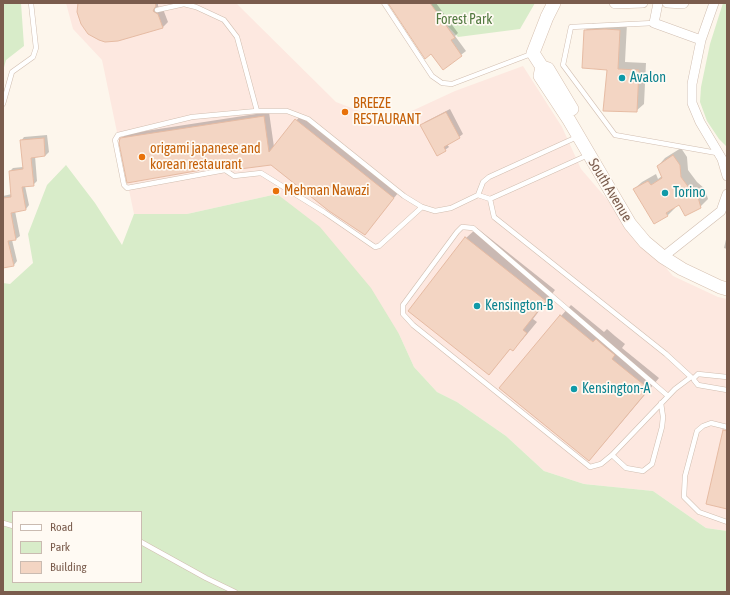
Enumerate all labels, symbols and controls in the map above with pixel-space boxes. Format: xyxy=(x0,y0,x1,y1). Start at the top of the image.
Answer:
park label: Forest Park xyxy=(436,12,492,28)
place label: Avalon xyxy=(630,70,666,86)
marker: Avalon xyxy=(617,73,627,83)
place label: BREEZE RESTAURANT xyxy=(353,96,421,128)
marker: BREEZE RESTAURANT xyxy=(340,107,350,117)
place label: origami japanese and korean restaurant xyxy=(150,141,261,174)
marker: origami japanese and korean restaurant xyxy=(137,152,147,162)
street label: South Avenue xyxy=(585,155,635,225)
place label: Mehman Nawazi xyxy=(284,183,370,199)
place label: Torino xyxy=(673,185,706,201)
marker: Mehman Nawazi xyxy=(271,186,281,196)
marker: Torino xyxy=(660,188,670,198)
place label: Kensington-B xyxy=(485,298,553,314)
marker: Kensington-B xyxy=(472,301,482,311)
place label: Kensington-A xyxy=(582,381,650,397)
marker: Kensington-A xyxy=(569,384,579,394)
legend xyxy=(12,511,142,583)
text: Road xyxy=(50,520,73,534)
text: Park xyxy=(50,540,70,554)
text: Building xyxy=(50,560,87,574)

